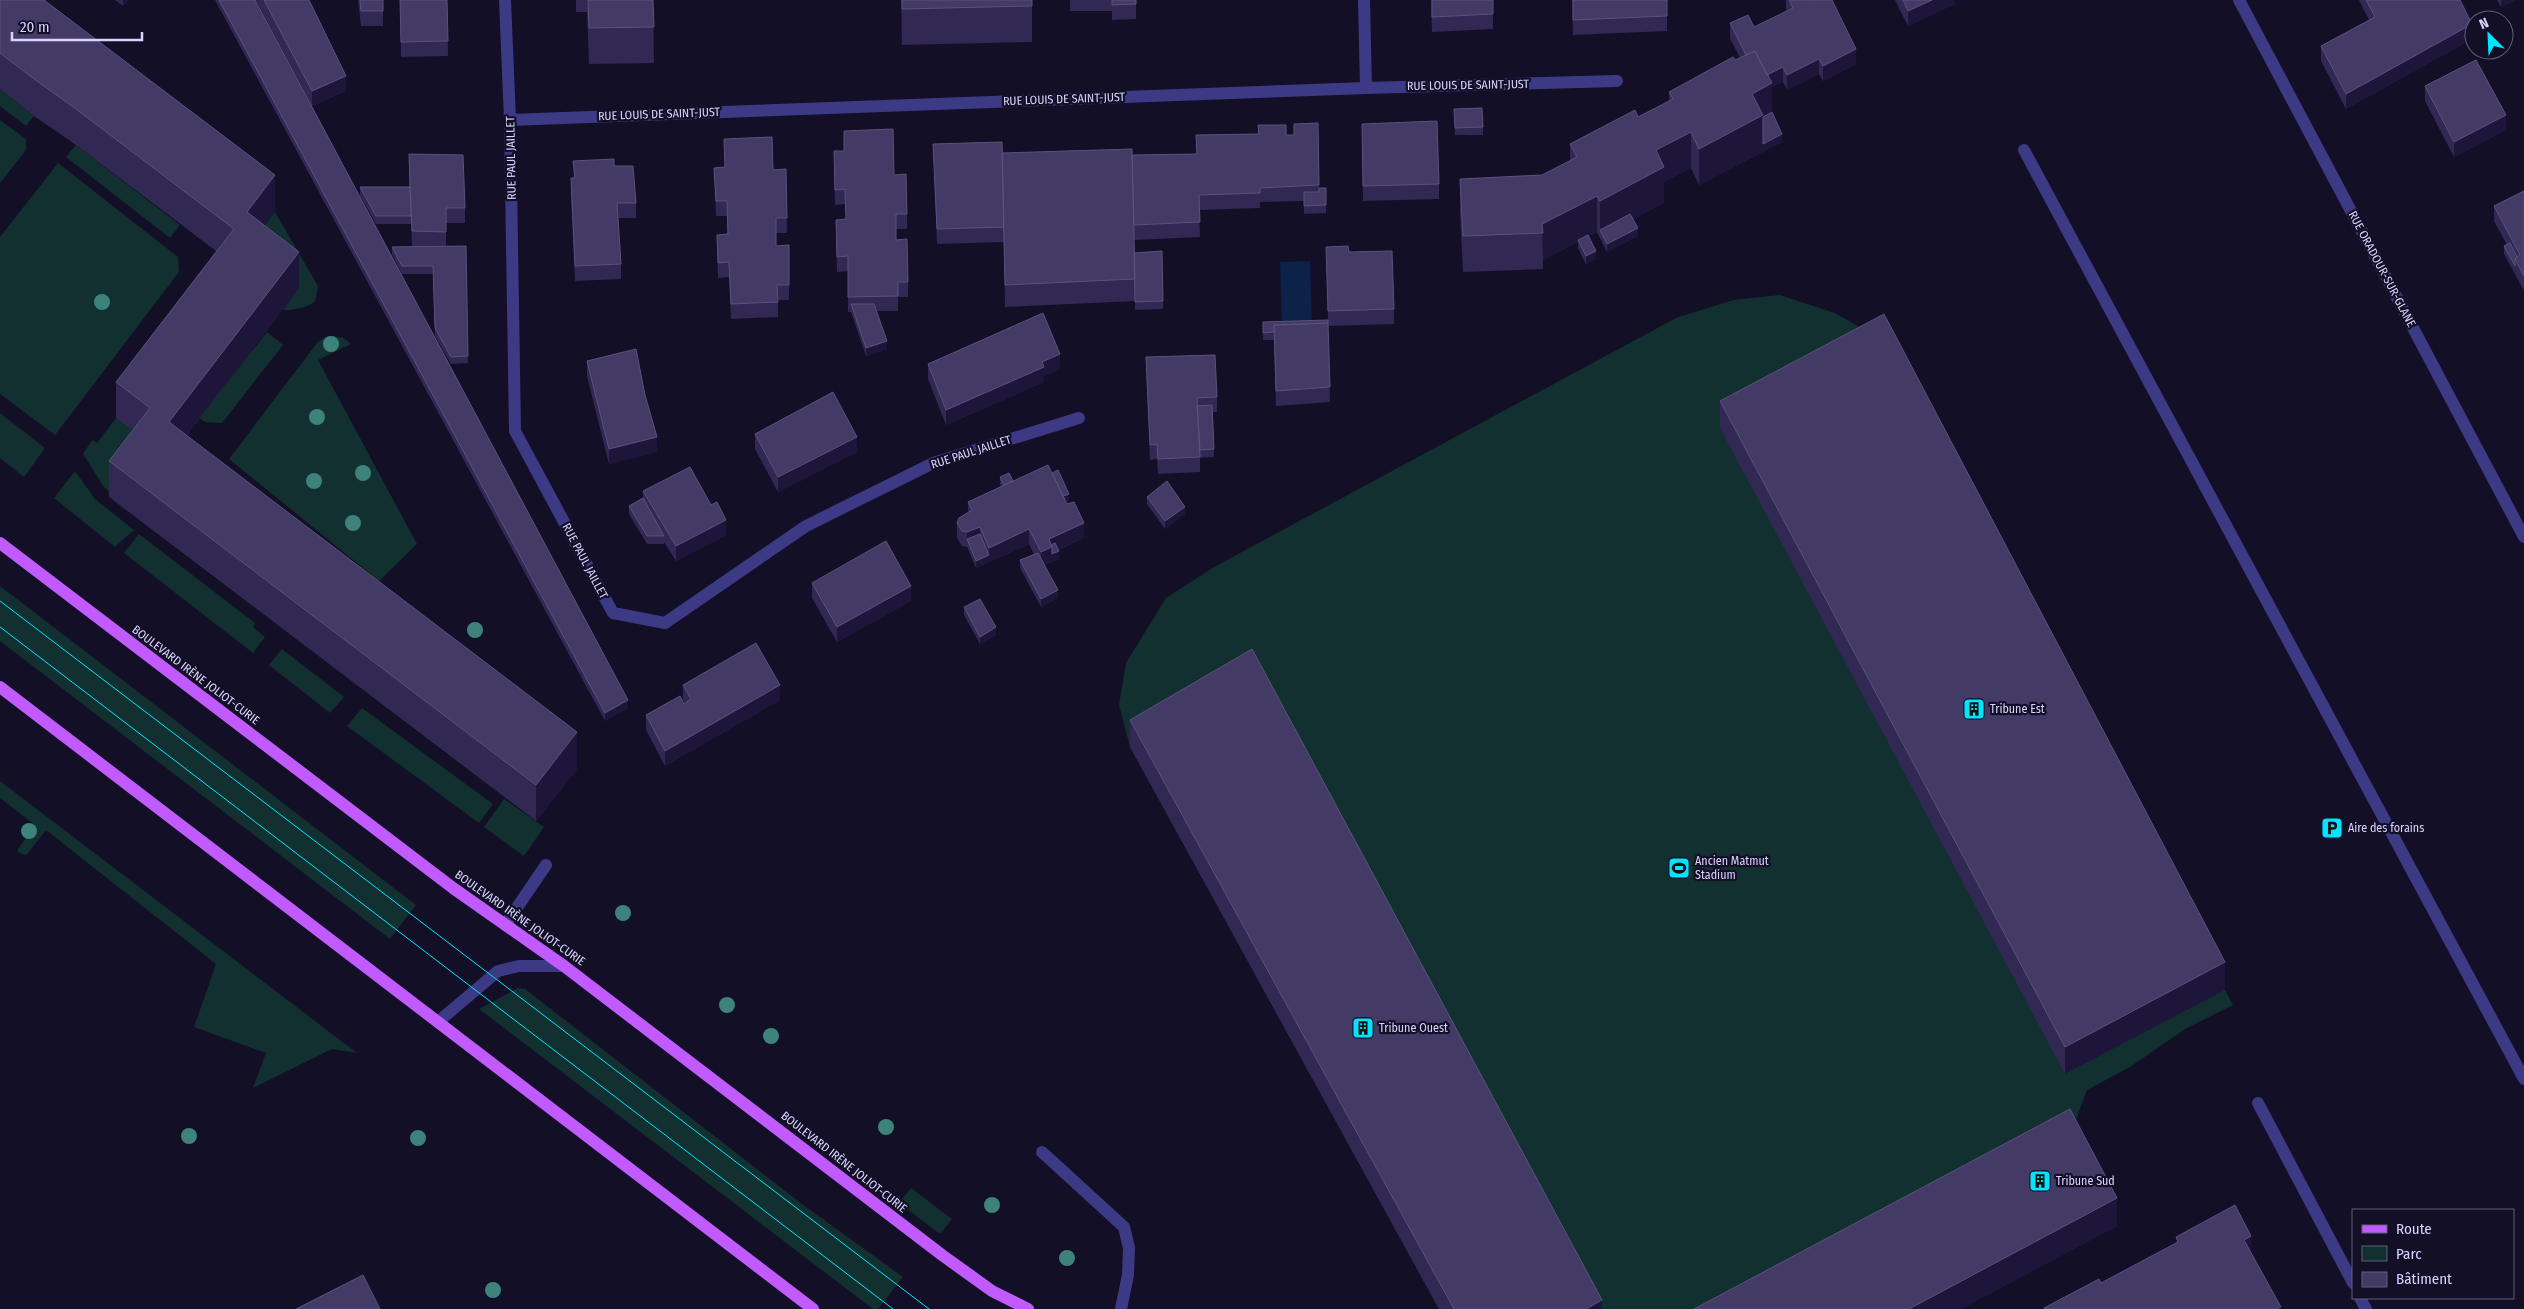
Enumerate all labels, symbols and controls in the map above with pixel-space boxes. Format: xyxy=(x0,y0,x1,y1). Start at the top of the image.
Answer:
scale bar xyxy=(12,10,142,42)
north arrow xyxy=(2464,10,2514,60)
text: N xyxy=(2477,14,2491,33)
text: 20 m xyxy=(20,18,50,36)
street label: RUE LOUIS DE SAINT-JUST xyxy=(1407,77,1530,93)
street label: RUE LOUIS DE SAINT-JUST xyxy=(1003,90,1126,108)
street label: RUE LOUIS DE SAINT-JUST xyxy=(598,105,721,123)
street label: RUE PAUL JAILLET xyxy=(503,116,519,200)
street label: RUE ORADOUR-SUR-GLANE xyxy=(2345,209,2419,330)
street label: RUE PAUL JAILLET xyxy=(929,432,1013,472)
street label: RUE PAUL JAILLET xyxy=(559,521,611,602)
street label: BOULEVARD IRÈNE JOLIOT-CURIE xyxy=(130,622,263,728)
building icon: Tribune Est xyxy=(1962,697,1986,721)
place label: Tribune Est xyxy=(1990,702,2045,716)
parking icon: Aire des forains xyxy=(2320,816,2344,840)
place label: Aire des forains xyxy=(2348,821,2424,835)
place label: Ancien Matmut Stadium xyxy=(1695,854,1769,882)
sports icon: Ancien Matmut Stadium xyxy=(1667,856,1691,880)
street label: BOULEVARD IRÈNE JOLIOT-CURIE xyxy=(452,867,589,969)
building icon: Tribune Ouest xyxy=(1351,1016,1375,1040)
place label: Tribune Ouest xyxy=(1379,1021,1448,1035)
street label: BOULEVARD IRÈNE JOLIOT-CURIE xyxy=(778,1108,911,1216)
building icon: Tribune Sud xyxy=(2028,1169,2052,1193)
place label: Tribune Sud xyxy=(2056,1174,2115,1188)
legend xyxy=(2352,1209,2514,1299)
text: Route xyxy=(2396,1220,2432,1238)
text: Parc xyxy=(2396,1245,2422,1263)
text: Bâtiment xyxy=(2396,1270,2452,1288)

